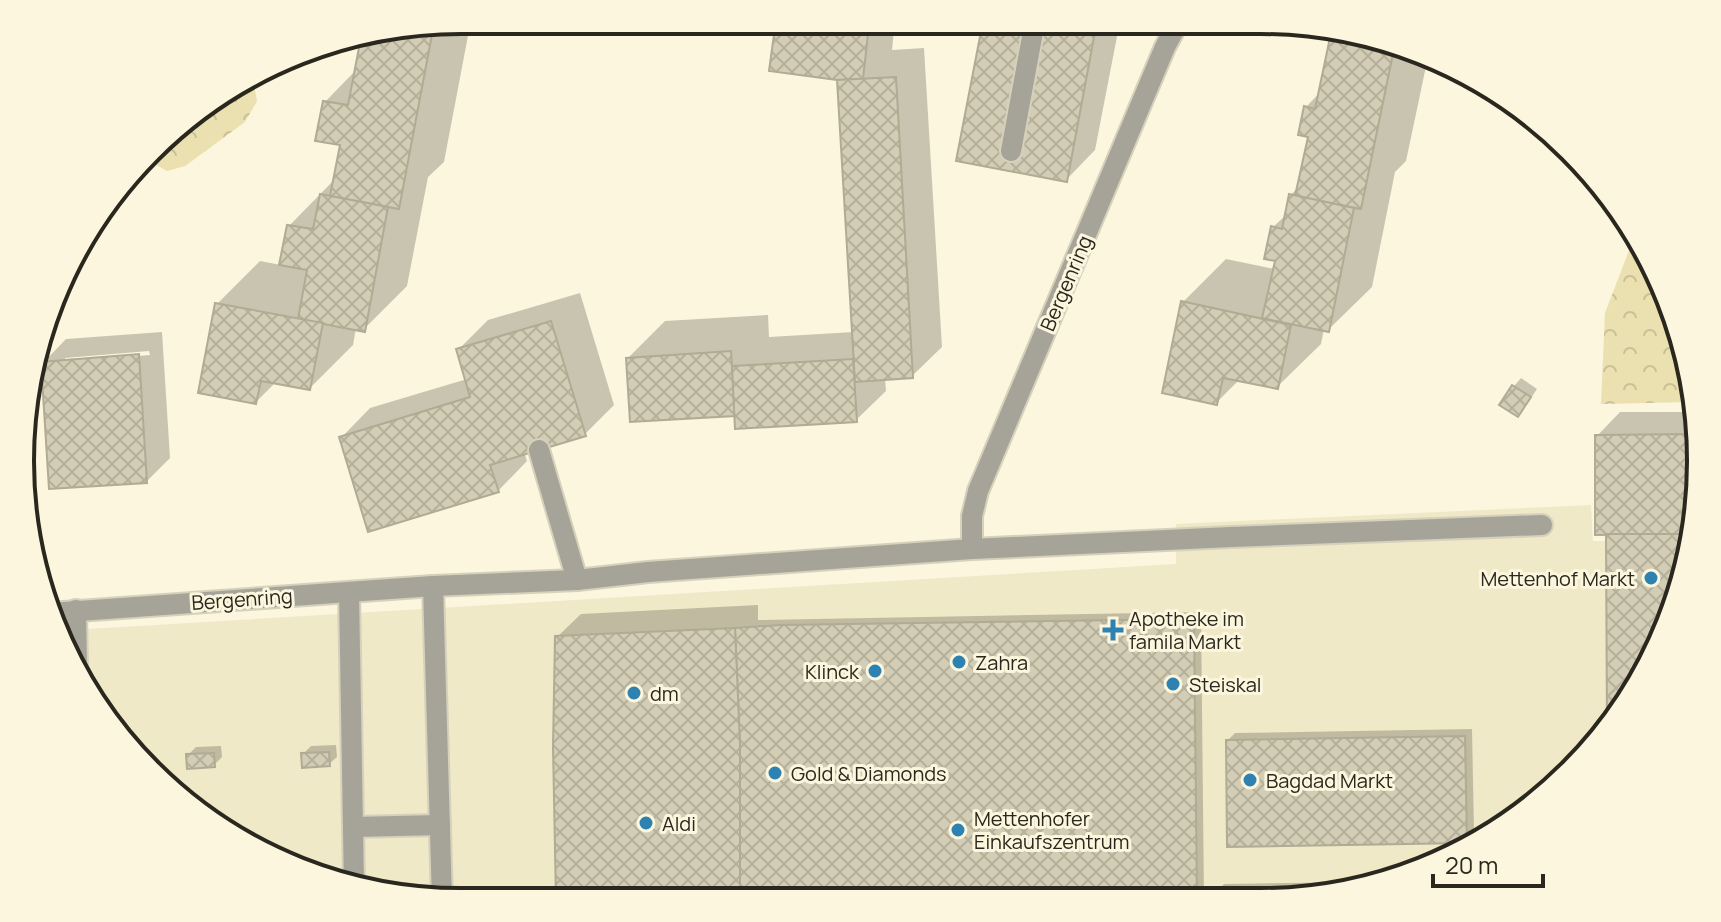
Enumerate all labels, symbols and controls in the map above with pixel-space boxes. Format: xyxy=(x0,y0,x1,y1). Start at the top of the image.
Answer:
street label: Bergenring xyxy=(1034,231,1098,335)
place label: Mettenhof Markt xyxy=(1481,565,1635,592)
marker: Mettenhof Markt xyxy=(1642,569,1660,587)
street label: Bergenring xyxy=(190,582,294,616)
place label: Apotheke im famila Markt xyxy=(1129,605,1244,655)
marker: Apotheke im famila Markt xyxy=(1104,621,1122,639)
place label: Zahra xyxy=(975,649,1028,676)
marker: Zahra xyxy=(950,653,968,671)
place label: Klinck xyxy=(805,658,860,685)
marker: Klinck xyxy=(866,662,884,680)
place label: Steiskal xyxy=(1189,671,1262,698)
marker: Steiskal xyxy=(1164,675,1182,693)
place label: dm xyxy=(650,680,679,707)
marker: dm xyxy=(625,684,643,702)
place label: Gold & Diamonds xyxy=(791,760,947,787)
marker: Gold & Diamonds xyxy=(766,764,784,782)
place label: Bagdad Markt xyxy=(1266,767,1393,794)
marker: Bagdad Markt xyxy=(1241,771,1259,789)
place label: Mettenhofer Einkaufszentrum xyxy=(974,805,1130,855)
place label: Aldi xyxy=(662,810,696,837)
marker: Aldi xyxy=(637,814,655,832)
marker: Mettenhofer Einkaufszentrum xyxy=(949,821,967,839)
scale bar xyxy=(1433,838,1543,888)
text: 20 m xyxy=(1445,848,1498,881)

